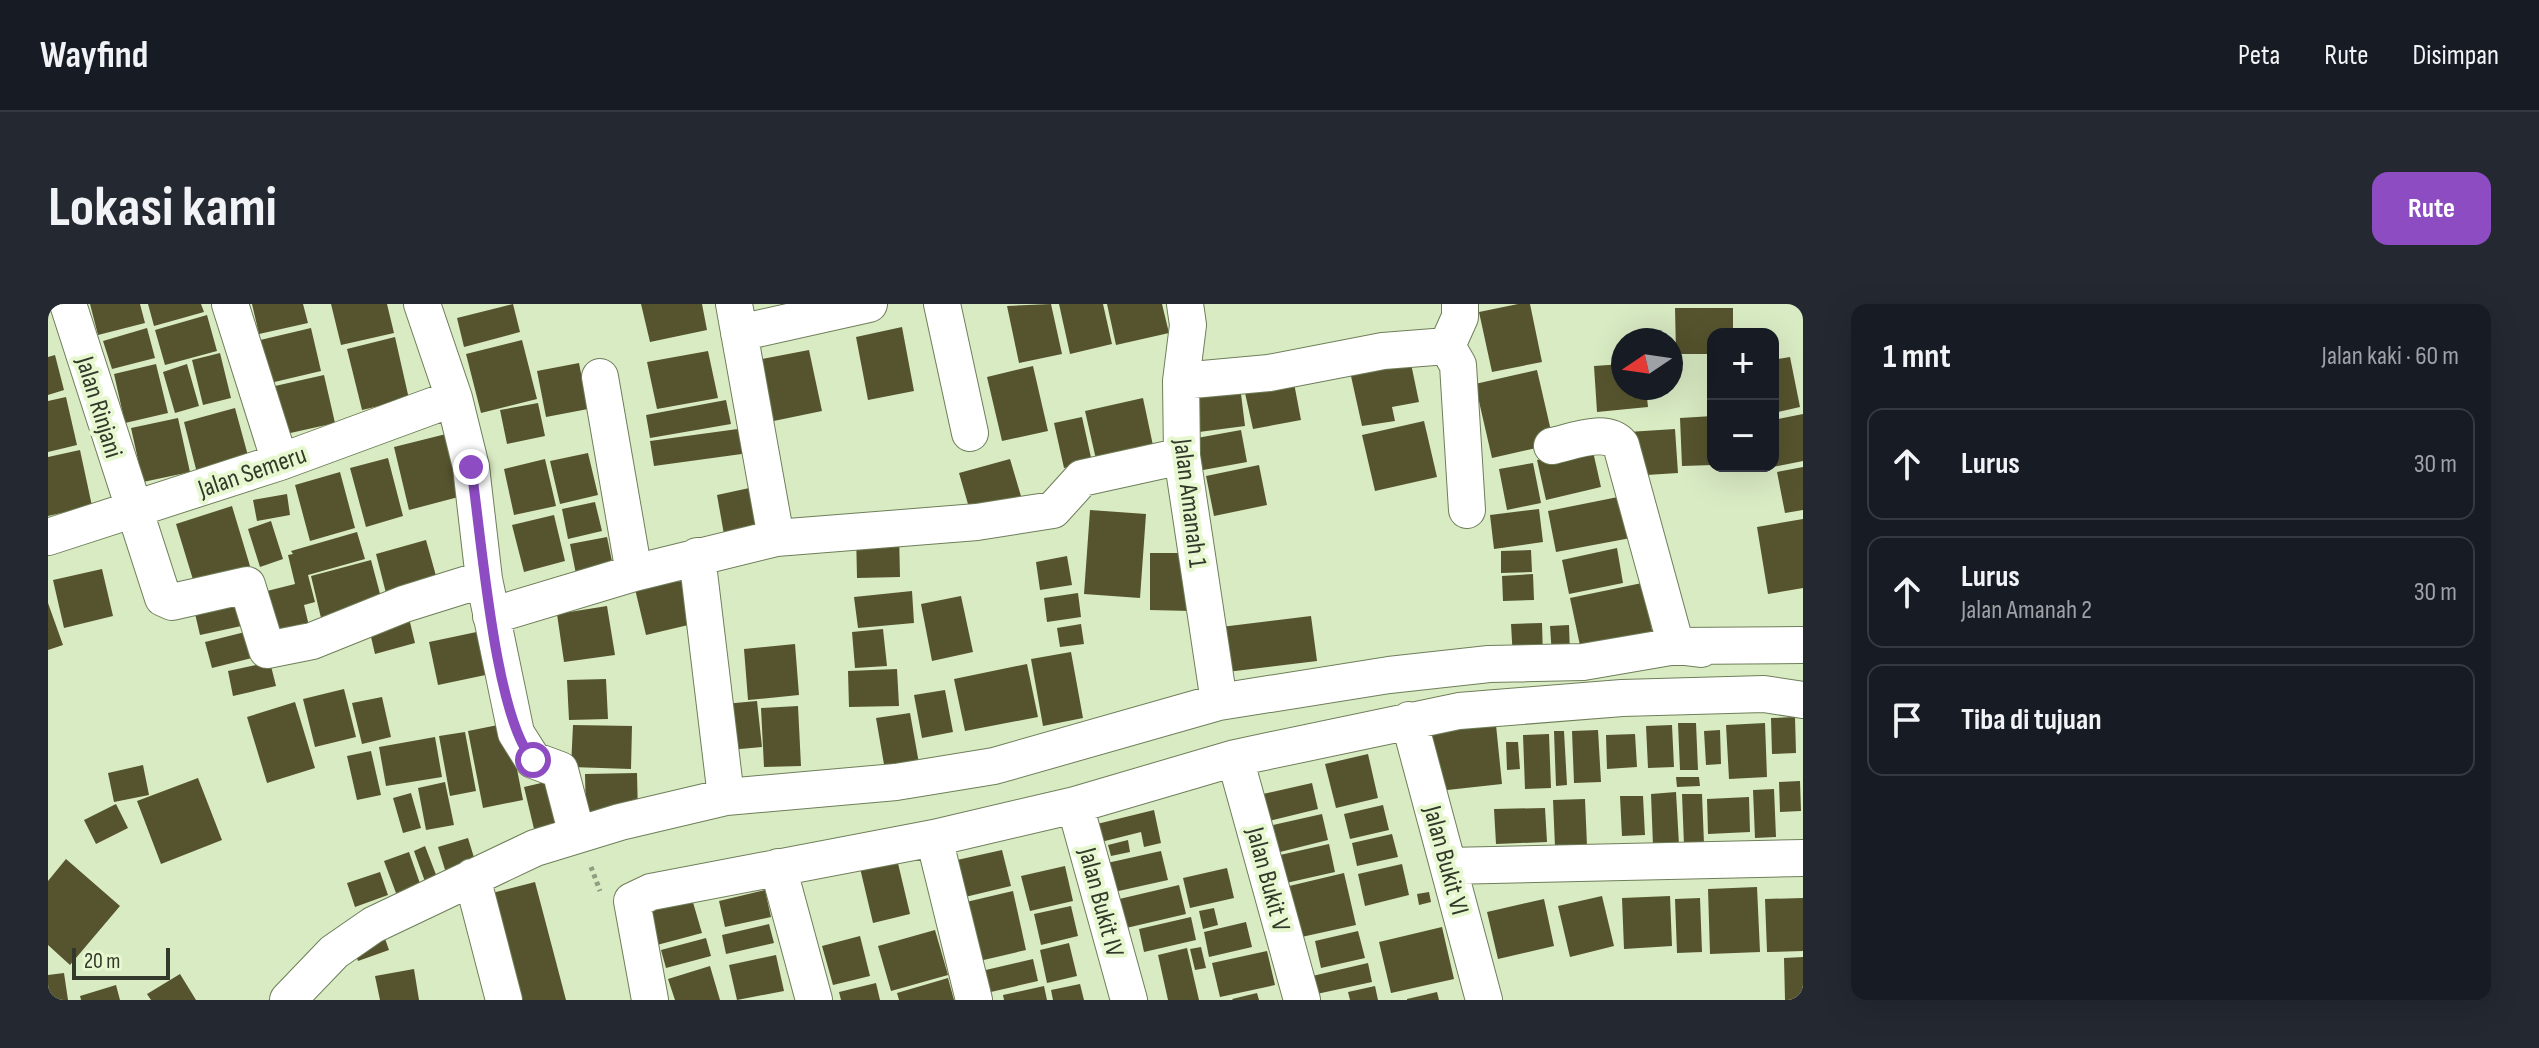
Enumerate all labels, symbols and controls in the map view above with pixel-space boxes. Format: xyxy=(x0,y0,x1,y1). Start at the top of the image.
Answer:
text: Wayfind xyxy=(40,33,148,78)
text: Peta xyxy=(2238,39,2280,72)
text: Rute xyxy=(2324,39,2368,72)
text: Disimpan xyxy=(2412,39,2499,72)
button: Rute xyxy=(2372,172,2491,245)
text: Lokasi kami xyxy=(48,175,277,242)
north arrow xyxy=(1611,328,1683,400)
map controls xyxy=(1707,328,1779,472)
button: + xyxy=(1707,328,1779,400)
text: 1 mnt xyxy=(1883,336,1951,377)
text: Jalan kaki · 60 m xyxy=(2322,341,2459,372)
street label: Jalan Rinjani xyxy=(68,352,129,462)
button: − xyxy=(1707,400,1779,472)
street label: Jalan Amanah 1 xyxy=(1166,436,1213,569)
street label: Jalan Semeru xyxy=(193,439,311,506)
icon: ahead xyxy=(1885,442,1929,486)
text: Lurus xyxy=(1961,446,2020,482)
route end xyxy=(453,449,489,485)
text: 30 m xyxy=(2414,449,2457,480)
text: Lurus xyxy=(1961,559,2020,595)
icon: ahead xyxy=(1885,570,1929,614)
text: 30 m xyxy=(2414,577,2457,608)
text: Jalan Amanah 2 xyxy=(1961,595,2092,626)
icon: arrive xyxy=(1885,698,1929,742)
text: Tiba di tujuan xyxy=(1961,702,2102,738)
route start xyxy=(515,742,551,778)
street label: Jalan Bukit VI xyxy=(1416,801,1475,918)
street label: Jalan Bukit V xyxy=(1239,823,1296,935)
street label: Jalan Bukit IV xyxy=(1071,843,1130,961)
scale bar xyxy=(72,944,170,980)
text: 20 m xyxy=(84,948,121,975)

